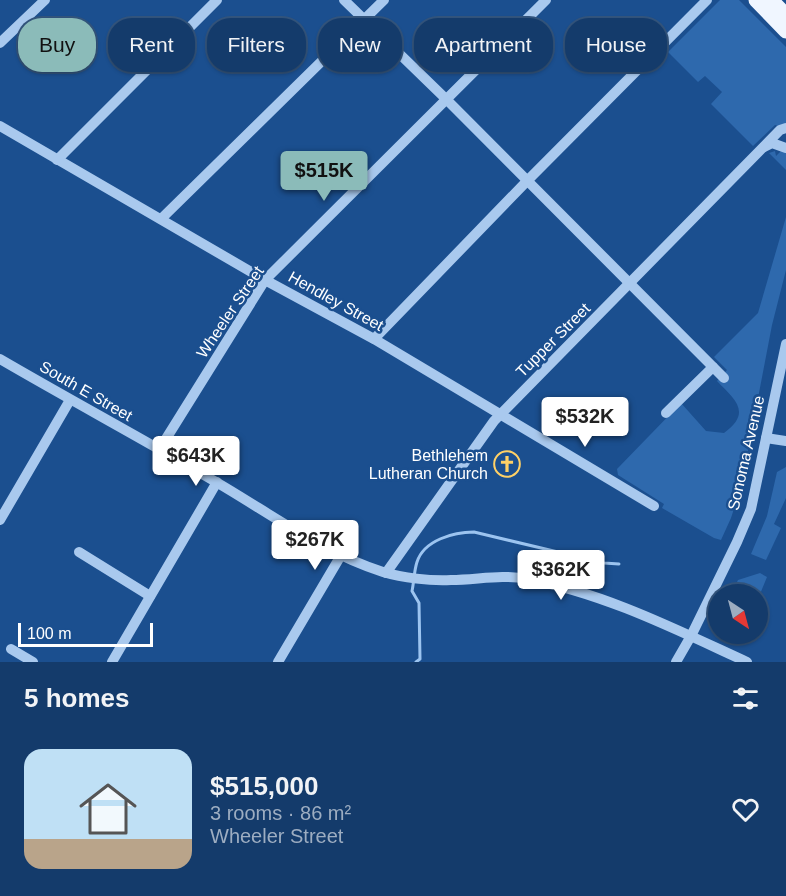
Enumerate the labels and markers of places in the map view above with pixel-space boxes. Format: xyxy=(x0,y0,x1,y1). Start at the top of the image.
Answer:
pin: $515K xyxy=(282,151,366,202)
pin: $532K xyxy=(543,397,627,448)
pin: $643K xyxy=(154,436,238,487)
place label: Bethlehem Lutheran Church xyxy=(369,447,488,482)
church icon: Bethlehem Lutheran Church xyxy=(492,449,522,479)
pin: $267K xyxy=(273,520,357,571)
pin: $362K xyxy=(519,550,603,601)

